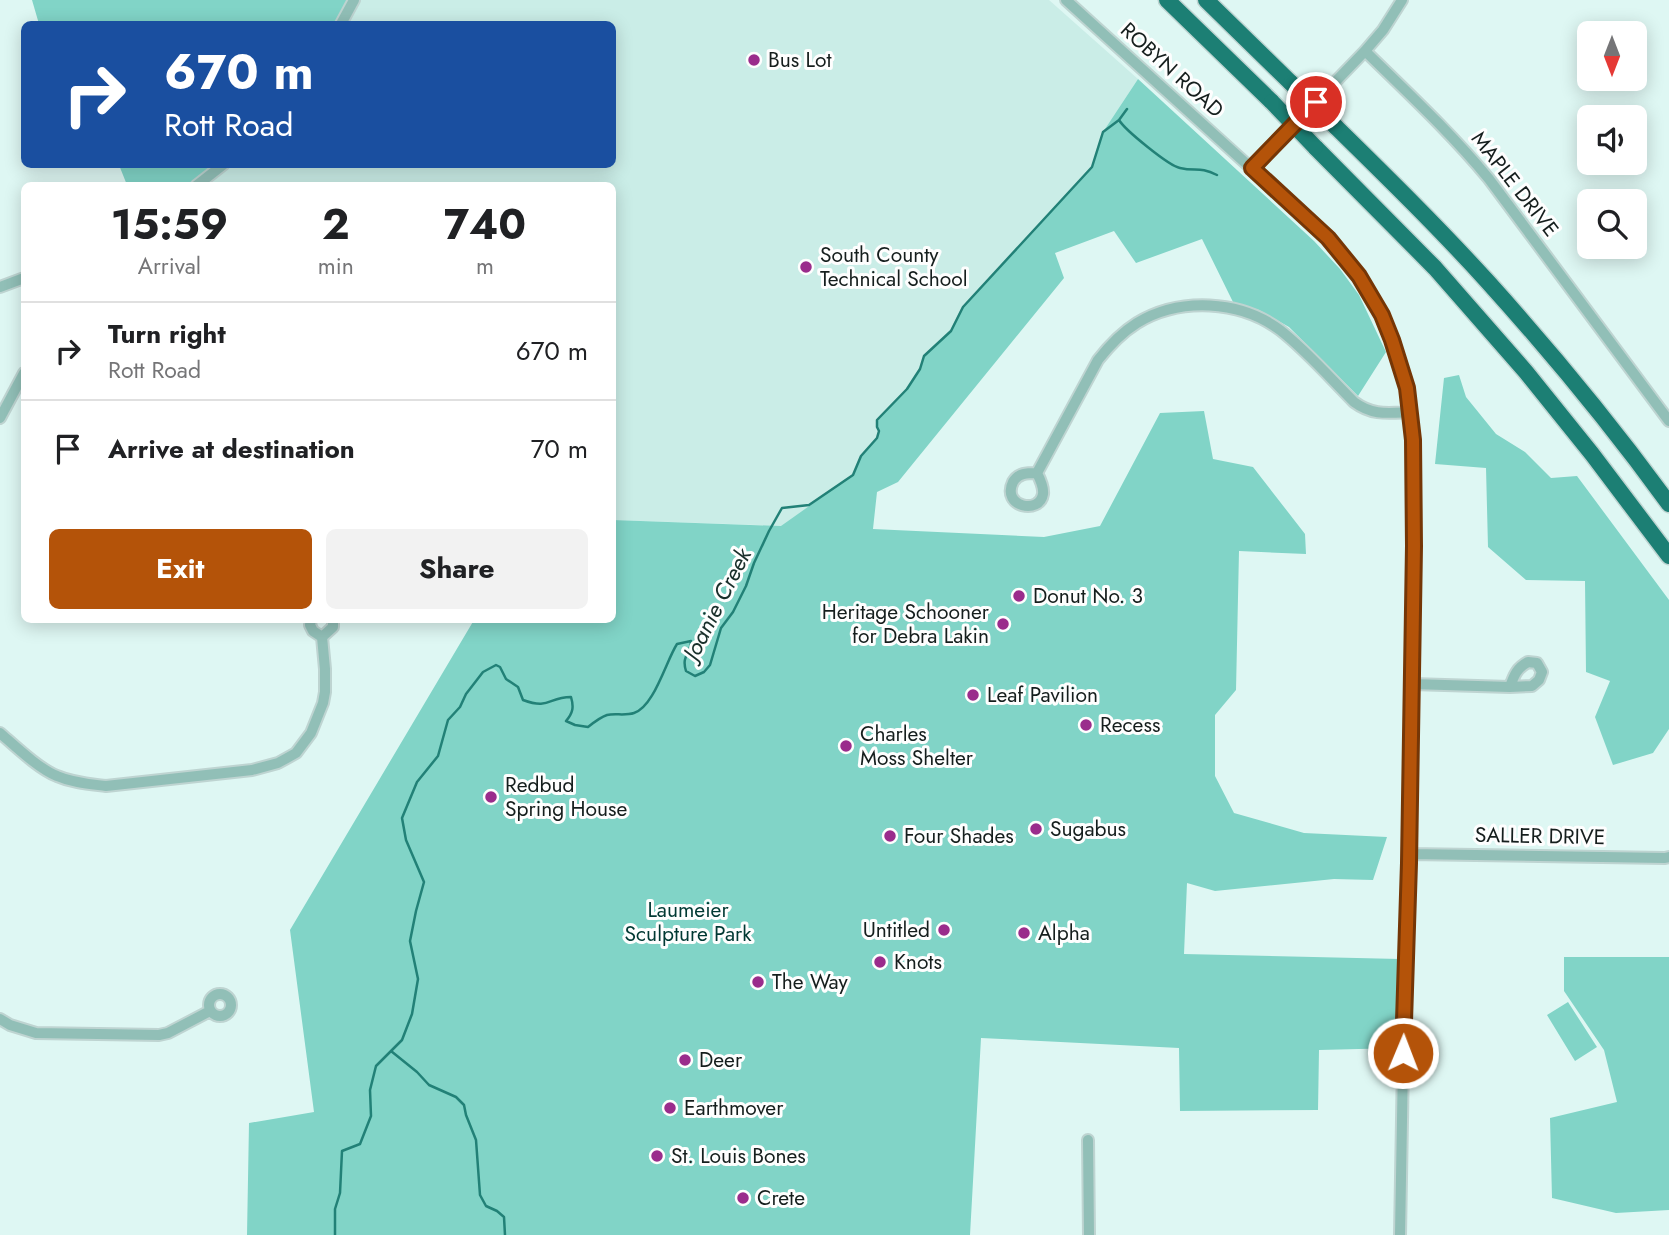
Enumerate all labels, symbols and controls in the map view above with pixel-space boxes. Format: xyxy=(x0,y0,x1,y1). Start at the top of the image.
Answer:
street label: ROBYN ROAD xyxy=(1114,15,1230,125)
north arrow xyxy=(1577,21,1647,91)
map controls xyxy=(1577,21,1647,259)
text: 670 m xyxy=(164,37,314,107)
place label: Bus Lot xyxy=(768,45,831,75)
icon: right xyxy=(49,49,140,140)
marker: Bus Lot xyxy=(746,52,762,68)
pin xyxy=(1286,72,1346,132)
icon: arrive xyxy=(1297,83,1335,121)
text: Rott Road xyxy=(164,102,293,148)
button: sound xyxy=(1577,105,1647,175)
street label: MAPLE DRIVE xyxy=(1464,125,1566,243)
button: search xyxy=(1577,189,1647,259)
text: 15:59 xyxy=(111,194,228,255)
text: 2 xyxy=(322,194,350,255)
text: 740 xyxy=(444,194,526,255)
place label: South County Technical School xyxy=(820,240,968,294)
text: Arrival xyxy=(138,249,201,283)
text: min xyxy=(318,249,354,283)
text: m xyxy=(476,249,494,283)
marker: South County Technical School xyxy=(798,259,814,275)
text: Turn right xyxy=(108,315,226,353)
icon: right xyxy=(49,332,87,370)
text: 670 m xyxy=(516,332,588,370)
text: Rott Road xyxy=(108,353,201,387)
icon: arrive xyxy=(49,430,87,468)
text: Arrive at destination xyxy=(108,430,355,468)
text: 70 m xyxy=(531,430,588,468)
button: Exit xyxy=(49,529,312,609)
button: Share xyxy=(326,529,588,609)
water label: Joanie Creek xyxy=(672,541,760,669)
place label: Donut No. 3 xyxy=(1033,581,1143,611)
marker: Donut No. 3 xyxy=(1011,588,1027,604)
place label: Heritage Schooner for Debra Lakin xyxy=(822,597,990,651)
marker: Heritage Schooner for Debra Lakin xyxy=(995,616,1011,632)
place label: Leaf Pavilion xyxy=(987,680,1098,710)
marker: Leaf Pavilion xyxy=(965,687,981,703)
place label: Recess xyxy=(1100,710,1160,740)
marker: Recess xyxy=(1078,717,1094,733)
place label: Charles Moss Shelter xyxy=(860,719,974,773)
marker: Charles Moss Shelter xyxy=(838,738,854,754)
place label: Redbud Spring House xyxy=(505,770,627,824)
marker: Redbud Spring House xyxy=(483,789,499,805)
place label: Sugabus xyxy=(1050,814,1126,844)
street label: SALLER DRIVE xyxy=(1475,820,1605,852)
place label: Four Shades xyxy=(904,821,1014,851)
marker: Sugabus xyxy=(1028,821,1044,837)
marker: Four Shades xyxy=(882,828,898,844)
park label: Laumeier Sculpture Park xyxy=(625,895,752,949)
place label: Untitled xyxy=(863,915,930,945)
place label: Alpha xyxy=(1038,918,1090,948)
marker: Untitled xyxy=(936,922,952,938)
marker: Alpha xyxy=(1016,925,1032,941)
place label: Knots xyxy=(894,947,942,977)
marker: Knots xyxy=(872,954,888,970)
place label: The Way xyxy=(772,967,849,997)
marker: The Way xyxy=(750,974,766,990)
position arrow xyxy=(1366,1016,1440,1090)
place label: Deer xyxy=(699,1045,743,1075)
marker: Deer xyxy=(677,1052,693,1068)
place label: Earthmover xyxy=(684,1093,784,1123)
marker: Earthmover xyxy=(662,1100,678,1116)
place label: St. Louis Bones xyxy=(671,1141,806,1171)
marker: St. Louis Bones xyxy=(649,1148,665,1164)
place label: Crete xyxy=(757,1183,805,1213)
marker: Crete xyxy=(735,1190,751,1206)

